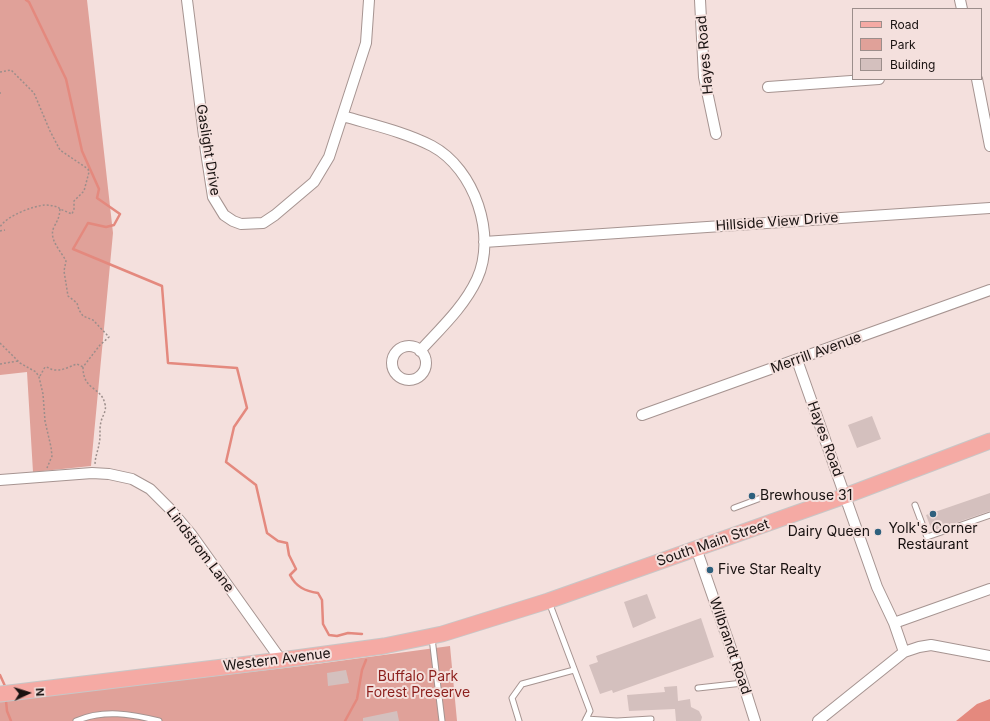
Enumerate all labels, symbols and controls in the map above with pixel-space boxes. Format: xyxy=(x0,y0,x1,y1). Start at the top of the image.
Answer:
legend xyxy=(852,8,982,80)
street label: Hayes Road xyxy=(693,15,717,95)
text: Road xyxy=(890,17,919,32)
text: Park xyxy=(890,37,916,52)
text: Building xyxy=(890,57,935,72)
street label: Gaslight Drive xyxy=(192,103,224,197)
street label: Hillside View Drive xyxy=(715,209,839,235)
street label: Merrill Avenue xyxy=(768,329,864,377)
street label: Hayes Road xyxy=(804,399,846,479)
place label: Brewhouse 31 xyxy=(760,488,852,504)
marker: Brewhouse 31 xyxy=(747,491,757,501)
street label: Lindstrom Lane xyxy=(163,504,237,596)
marker: Yolk's Corner Restaurant xyxy=(928,509,938,519)
street label: South Main Street xyxy=(654,516,772,570)
place label: Yolk's Corner Restaurant xyxy=(888,521,978,554)
place label: Dairy Queen xyxy=(788,524,870,540)
marker: Dairy Queen xyxy=(873,527,883,537)
place label: Five Star Realty xyxy=(718,562,821,578)
marker: Five Star Realty xyxy=(705,565,715,575)
street label: Wilbrandt Road xyxy=(706,595,754,697)
street label: Western Avenue xyxy=(222,645,332,675)
park label: Buffalo Park Forest Preserve xyxy=(366,669,470,702)
north arrow xyxy=(8,673,48,713)
text: N xyxy=(33,687,47,697)

